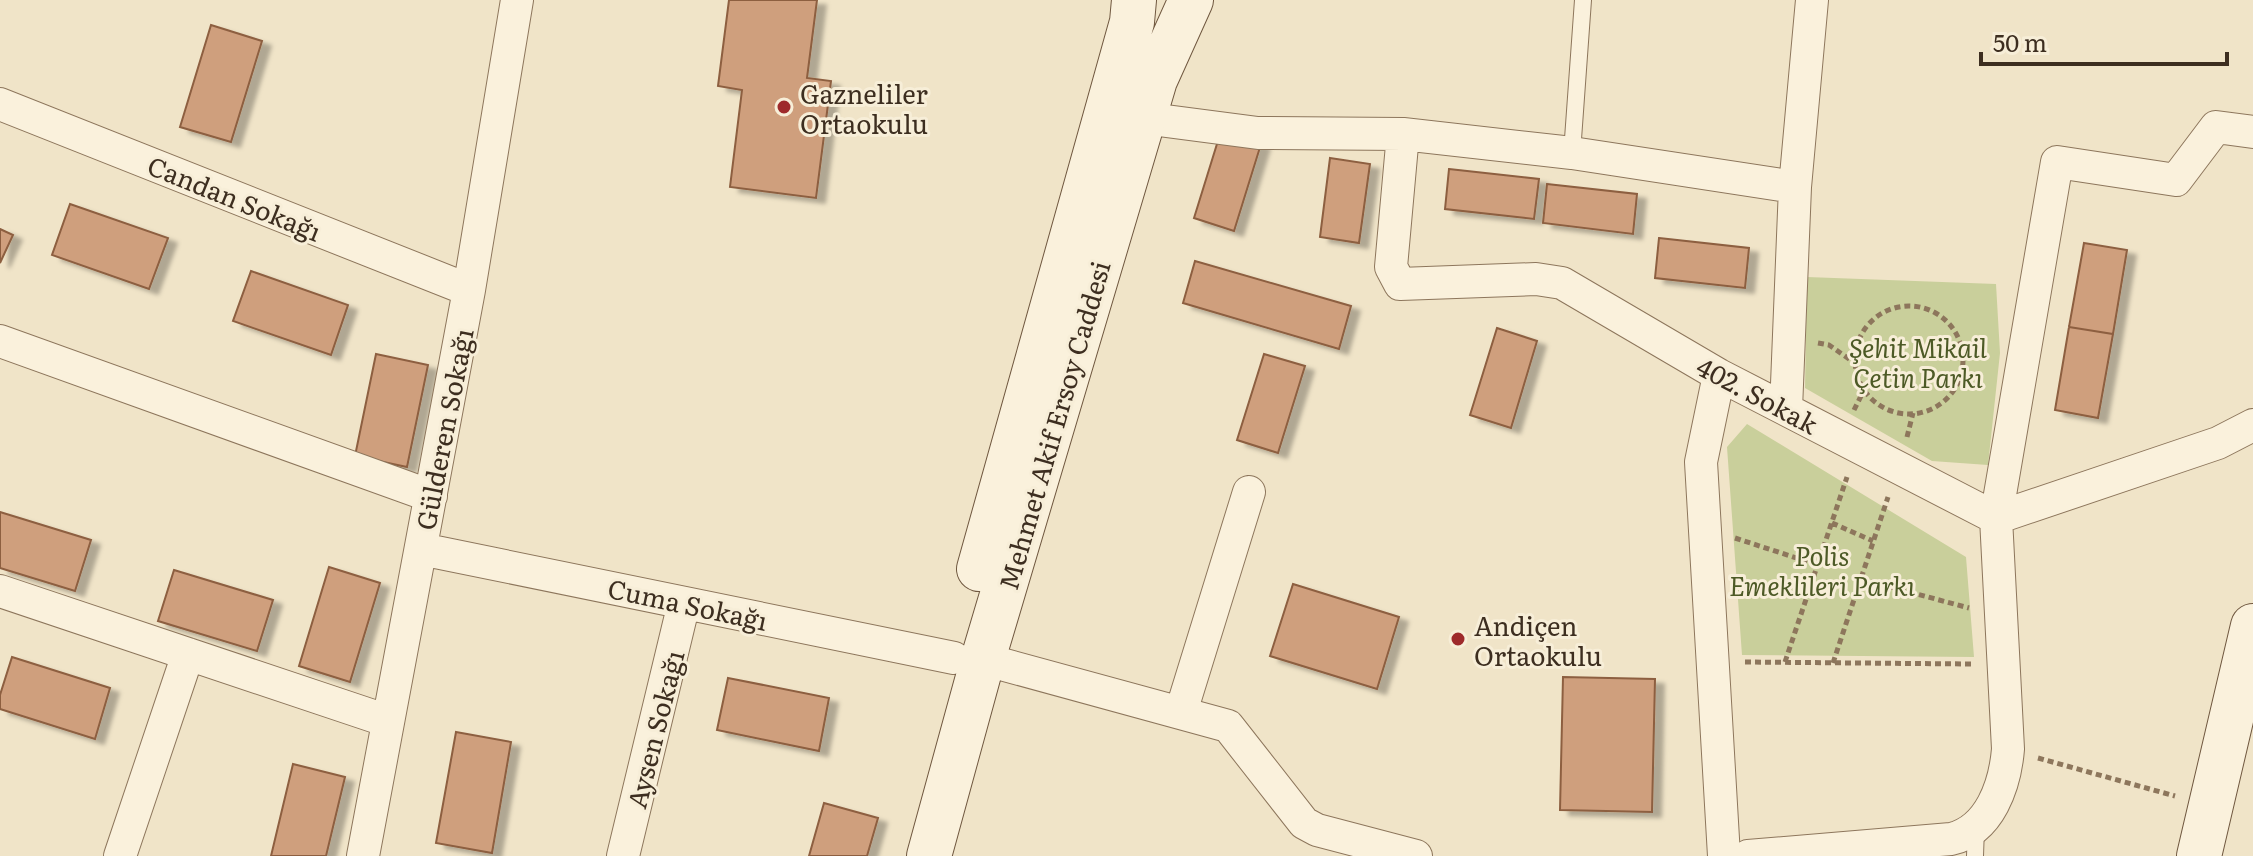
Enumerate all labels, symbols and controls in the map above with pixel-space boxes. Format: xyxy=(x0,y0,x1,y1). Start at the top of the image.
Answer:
scale bar xyxy=(1981,16,2227,66)
text: 50 m xyxy=(1993,24,2047,59)
place label: Gazneliler Ortaokulu xyxy=(800,73,928,142)
marker: Gazneliler Ortaokulu xyxy=(775,98,793,116)
street label: Candan Sokağı xyxy=(142,144,328,250)
street label: Mehmet Akif Ersoy Caddesi xyxy=(987,256,1119,594)
street label: Gülderen Sokağı xyxy=(404,325,482,533)
park label: Şehit Mikail Çetin Parkı xyxy=(1849,327,1988,396)
street label: 402. Sokak xyxy=(1690,346,1827,443)
park label: Polis Emeklileri Parkı xyxy=(1729,535,1915,604)
street label: Cuma Sokağı xyxy=(605,567,772,639)
place label: Andiçen Ortaokulu xyxy=(1474,605,1602,674)
marker: Andiçen Ortaokulu xyxy=(1449,630,1467,648)
street label: Aysen Sokağı xyxy=(615,645,693,812)

